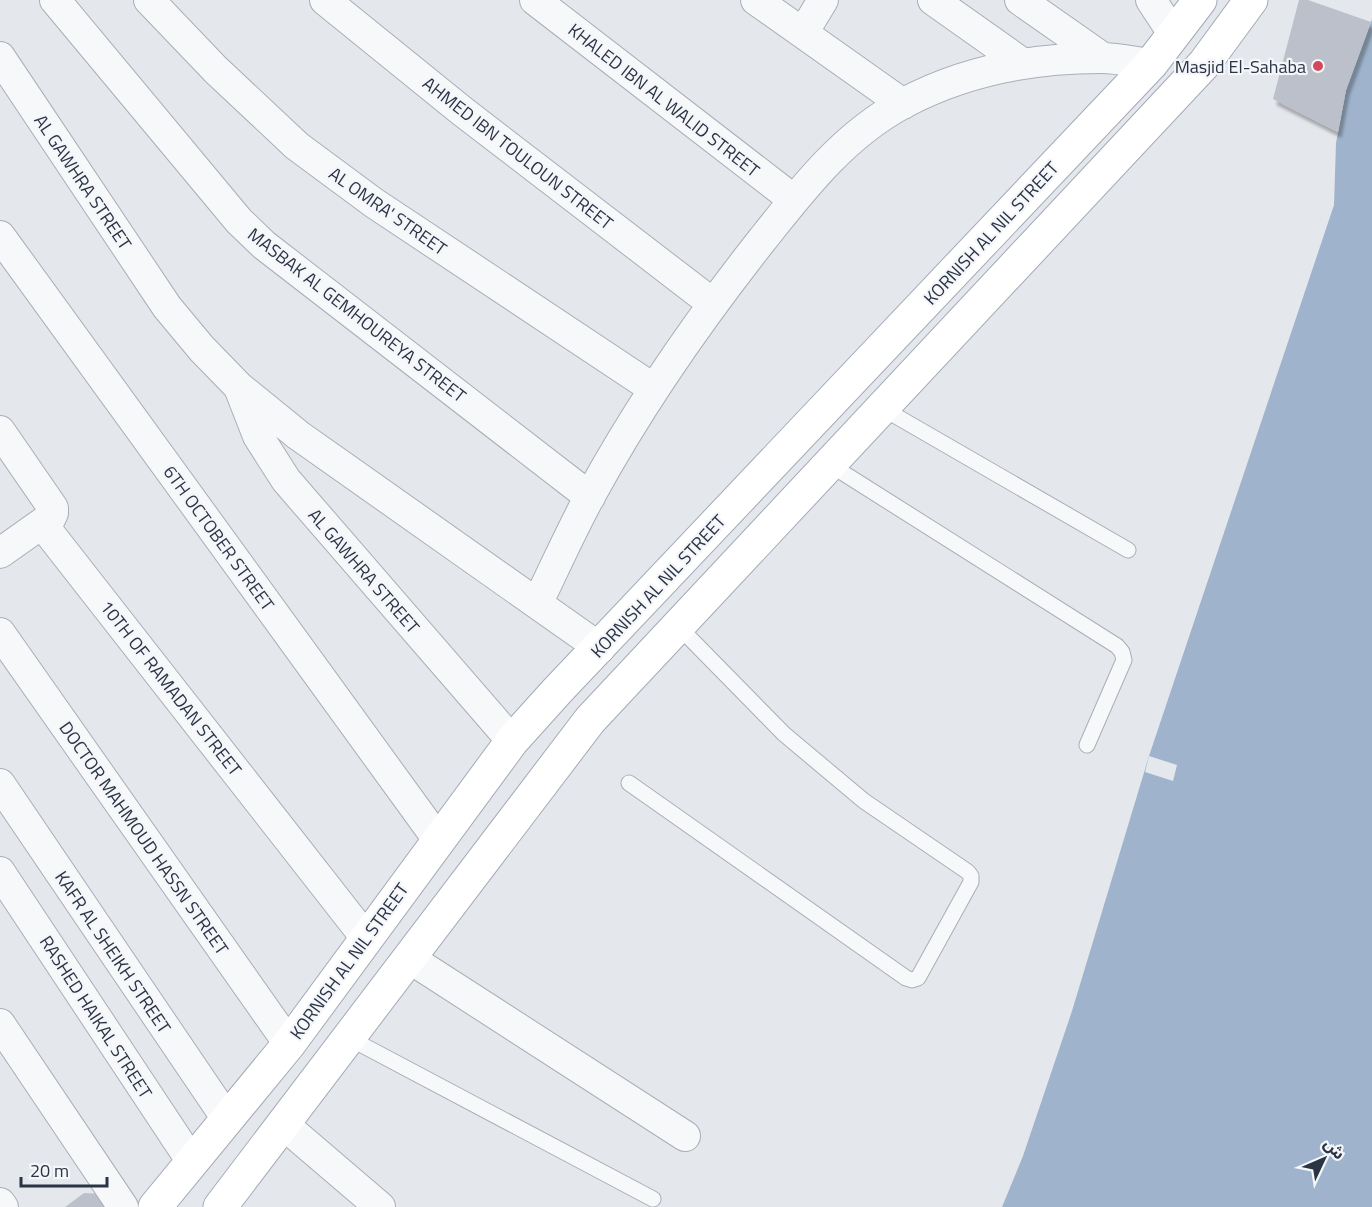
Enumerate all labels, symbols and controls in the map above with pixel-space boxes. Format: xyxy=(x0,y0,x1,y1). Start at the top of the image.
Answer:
street label: KHALED IBN AL WALID STREET xyxy=(562,16,766,184)
place label: Masjid El-Sahaba xyxy=(1175,53,1306,80)
marker: Masjid El-Sahaba xyxy=(1311,59,1325,73)
street label: AHMED IBN TOULOUN STREET xyxy=(417,70,619,236)
street label: AL GAWHRA STREET xyxy=(28,109,139,256)
street label: KORNISH AL NIL STREET xyxy=(917,155,1065,311)
street label: AL OMRA' STREET xyxy=(323,160,453,262)
street label: MASBAK AL GEMHOUREYA STREET xyxy=(242,221,472,409)
street label: 6TH OCTOBER STREET xyxy=(157,460,281,617)
street label: AL GAWHRA STREET xyxy=(302,502,426,640)
street label: KORNISH AL NIL STREET xyxy=(584,508,732,664)
street label: 10TH OF RAMADAN STREET xyxy=(94,594,249,782)
street label: DOCTOR MAHMOUD HASSN STREET xyxy=(53,716,236,961)
street label: KAFR AL SHEIKH STREET xyxy=(48,865,178,1039)
street label: KORNISH AL NIL STREET xyxy=(283,877,415,1045)
street label: RASHED HAIKAL STREET xyxy=(33,930,159,1104)
north arrow xyxy=(1294,1129,1354,1189)
text: ش xyxy=(1319,1132,1351,1165)
scale bar xyxy=(21,1150,106,1188)
text: 20 m xyxy=(30,1157,69,1184)

